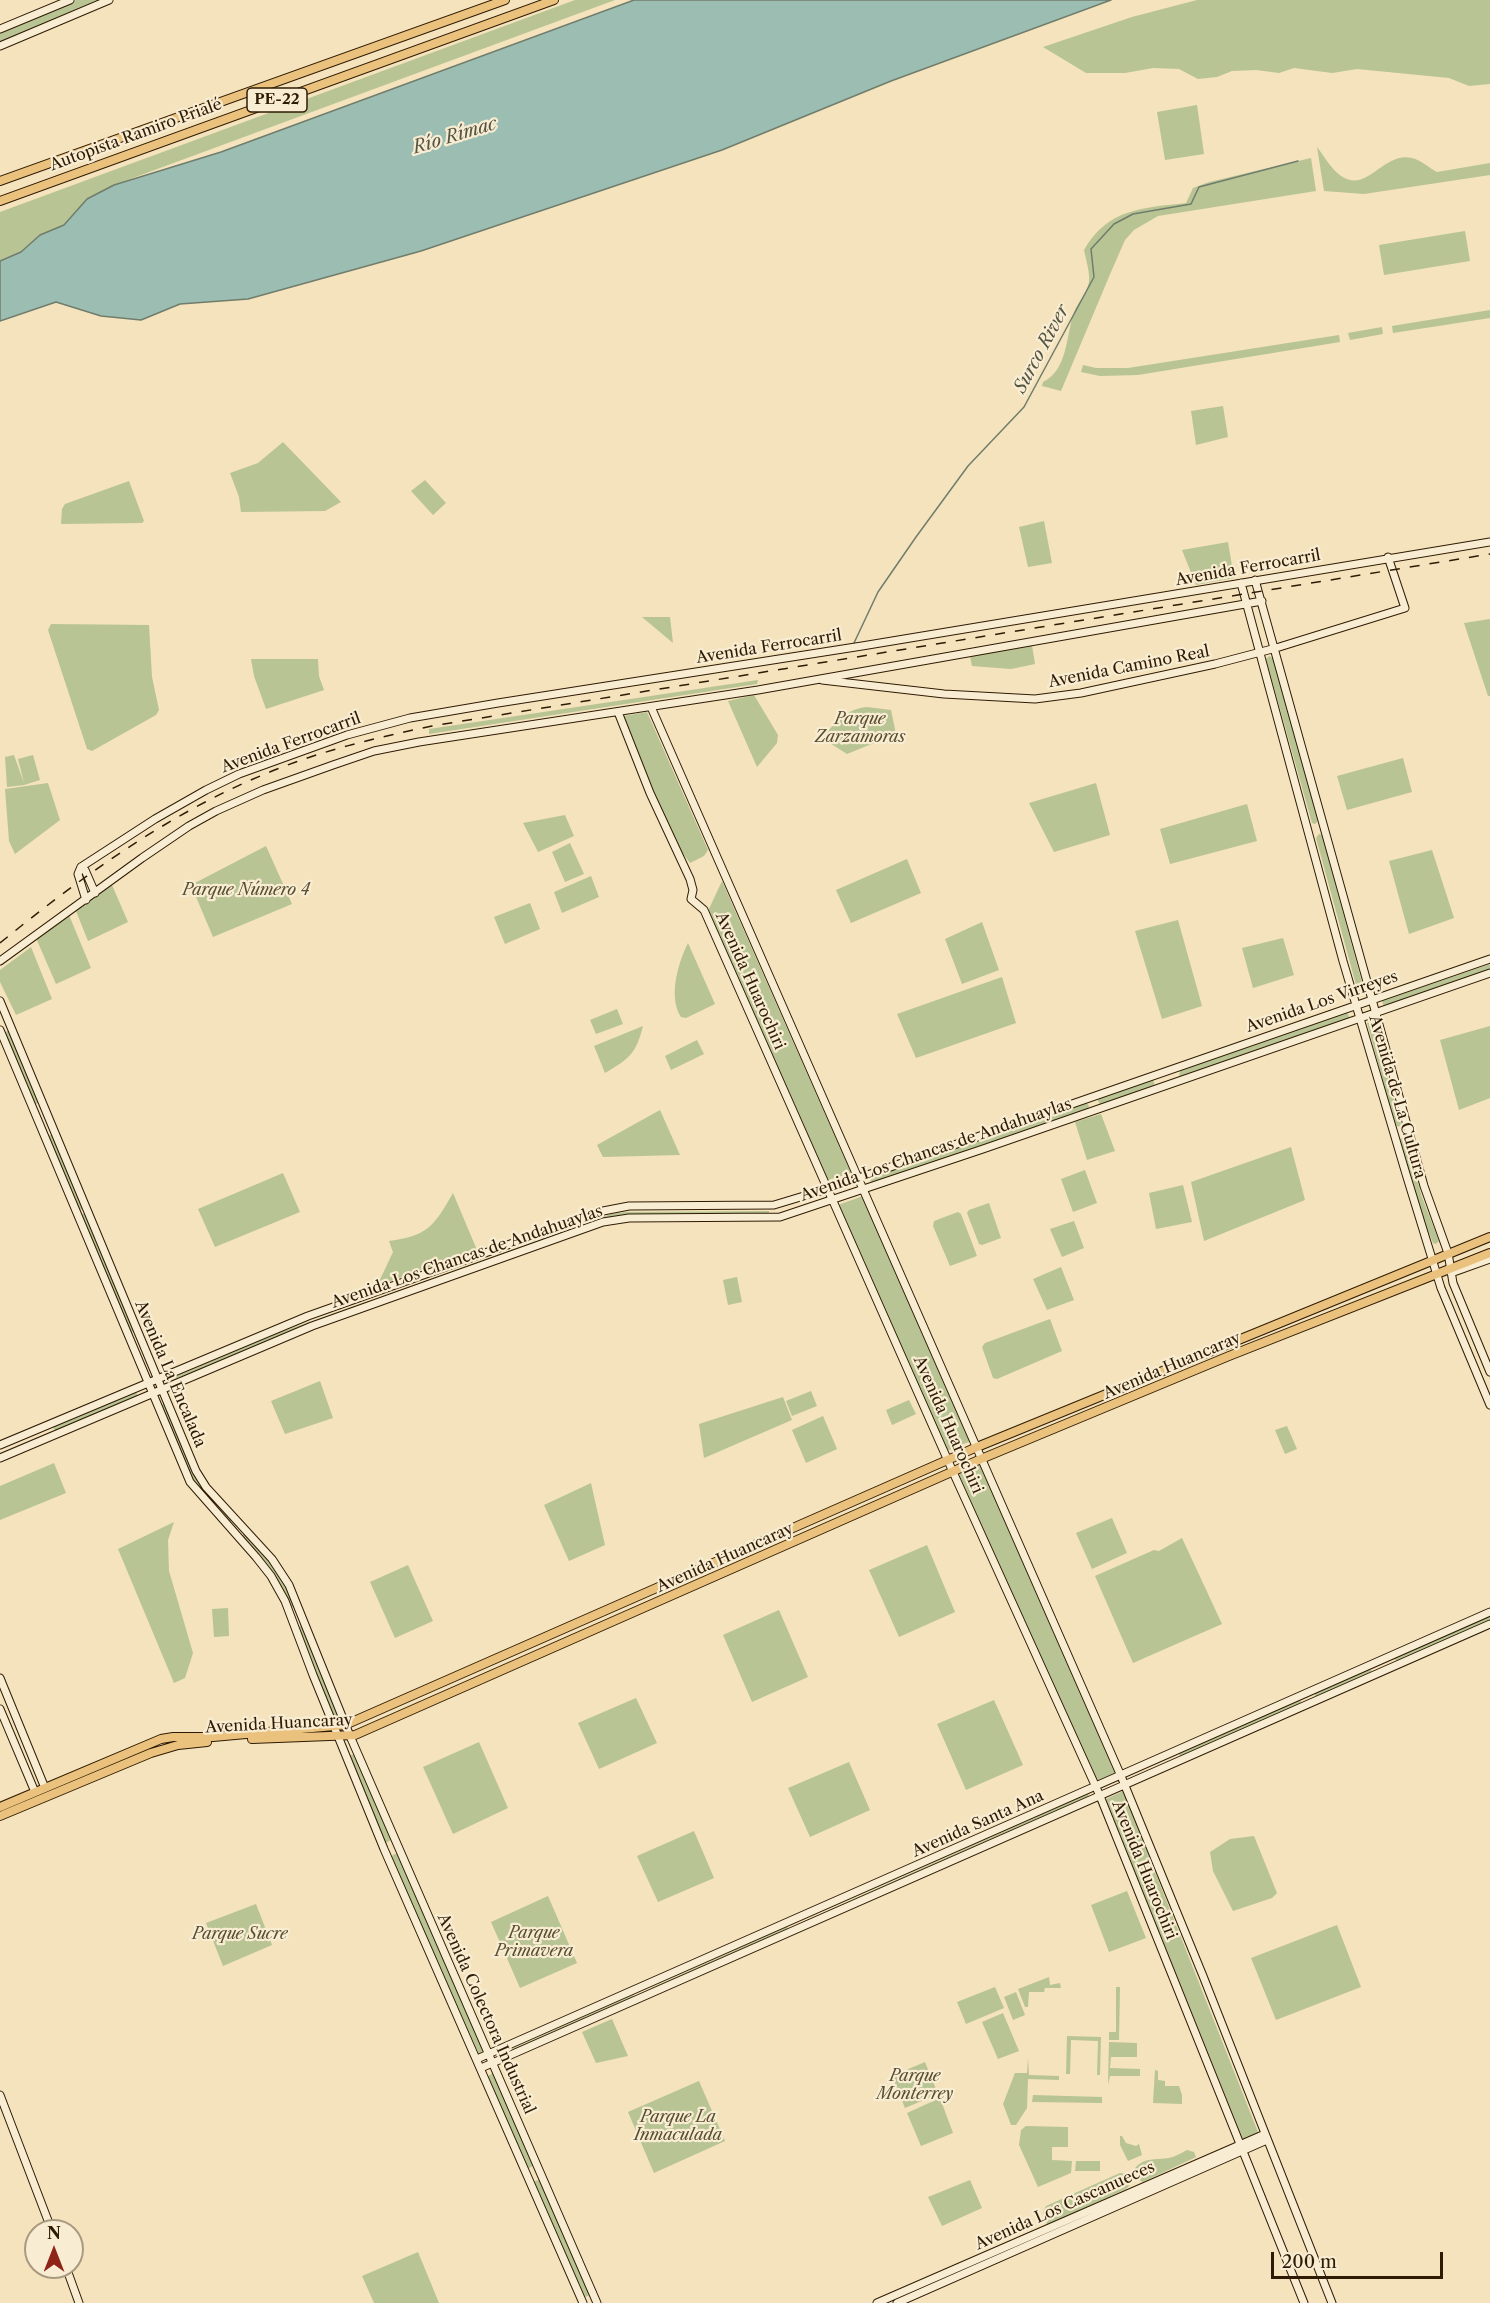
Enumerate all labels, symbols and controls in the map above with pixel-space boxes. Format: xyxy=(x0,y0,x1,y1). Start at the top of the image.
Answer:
road number: PE-22 xyxy=(247,88,307,112)
street label: Autopista Ramiro Prialé xyxy=(47,95,225,175)
water label: Río Rímac xyxy=(410,113,500,159)
water label: Surco River xyxy=(1010,301,1074,397)
street label: Avenida Ferrocarril xyxy=(1174,546,1322,590)
street label: Avenida Ferrocarril xyxy=(695,626,843,668)
street label: Avenida Camino Real xyxy=(1047,642,1211,692)
street label: Avenida Ferrocarril xyxy=(219,709,363,777)
park label: Parque Zarzamoras xyxy=(815,709,905,747)
park label: Parque Número 4 xyxy=(182,880,310,900)
street label: Avenida Huarochiri xyxy=(711,909,789,1053)
street label: Avenida Los Virreyes xyxy=(1243,967,1401,1037)
street label: Avenida de La Cultura xyxy=(1364,1013,1430,1181)
street label: Avenida Los Chancas de Andahuaylas xyxy=(798,1094,1074,1206)
street label: Avenida Los Chancas de Andahuaylas xyxy=(329,1201,605,1313)
street label: Avenida La Encalada xyxy=(130,1298,210,1450)
street label: Avenida Huancaray xyxy=(1100,1328,1244,1404)
street label: Avenida Huarochiri xyxy=(909,1353,987,1497)
street label: Avenida Huancaray xyxy=(654,1519,796,1597)
street label: Avenida Huancaray xyxy=(205,1711,353,1737)
street label: Avenida Santa Ana xyxy=(909,1786,1047,1862)
street label: Avenida Huarochiri xyxy=(1107,1798,1181,1942)
street label: Avenida Colectora Industrial xyxy=(433,1911,539,2117)
park label: Parque Primavera xyxy=(495,1923,573,1961)
park label: Parque Sucre xyxy=(192,1924,288,1944)
park label: Parque Monterrey xyxy=(877,2066,953,2104)
park label: Parque La Inmaculada xyxy=(634,2107,722,2145)
street label: Avenida Los Cascanueces xyxy=(972,2158,1158,2254)
north arrow xyxy=(24,2219,84,2279)
text: N xyxy=(47,2223,61,2243)
scale bar xyxy=(1274,2240,1446,2278)
text: 200 m xyxy=(1282,2251,1337,2273)

